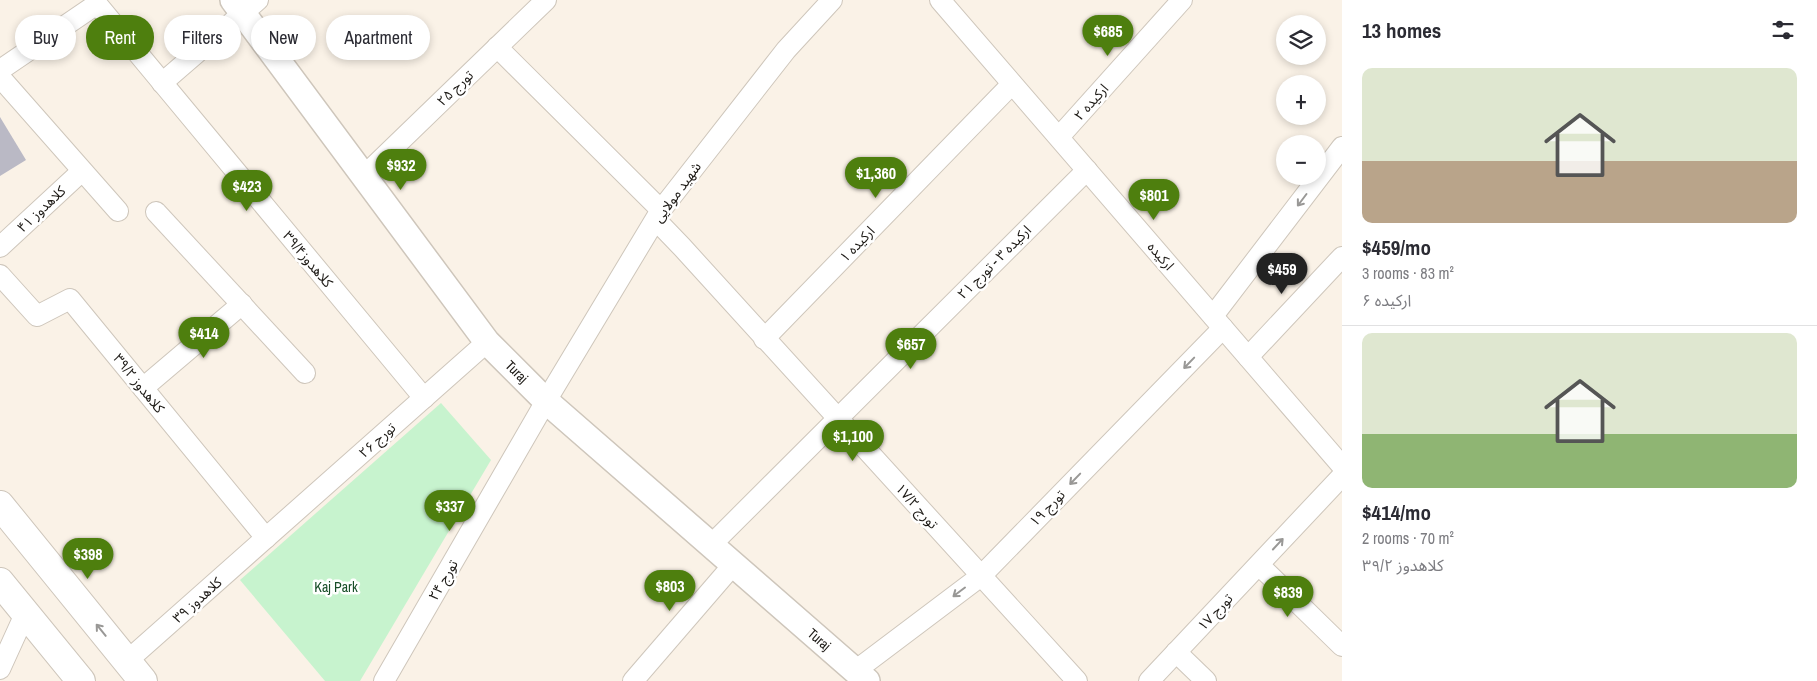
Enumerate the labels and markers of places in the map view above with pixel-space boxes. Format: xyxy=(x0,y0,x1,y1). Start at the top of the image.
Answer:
pin: $685 xyxy=(1078,15,1138,57)
pin: $932 xyxy=(371,148,431,191)
pin: $1,360 xyxy=(835,156,917,199)
pin: $423 xyxy=(217,170,277,212)
pin: $801 xyxy=(1124,178,1184,221)
pin: $459 xyxy=(1252,252,1312,295)
pin: $414 xyxy=(174,316,234,359)
pin: $657 xyxy=(881,328,941,370)
pin: $1,100 xyxy=(812,420,894,462)
pin: $337 xyxy=(420,490,480,532)
pin: $398 xyxy=(58,538,118,580)
pin: $803 xyxy=(640,570,700,612)
pin: $839 xyxy=(1258,576,1318,618)

